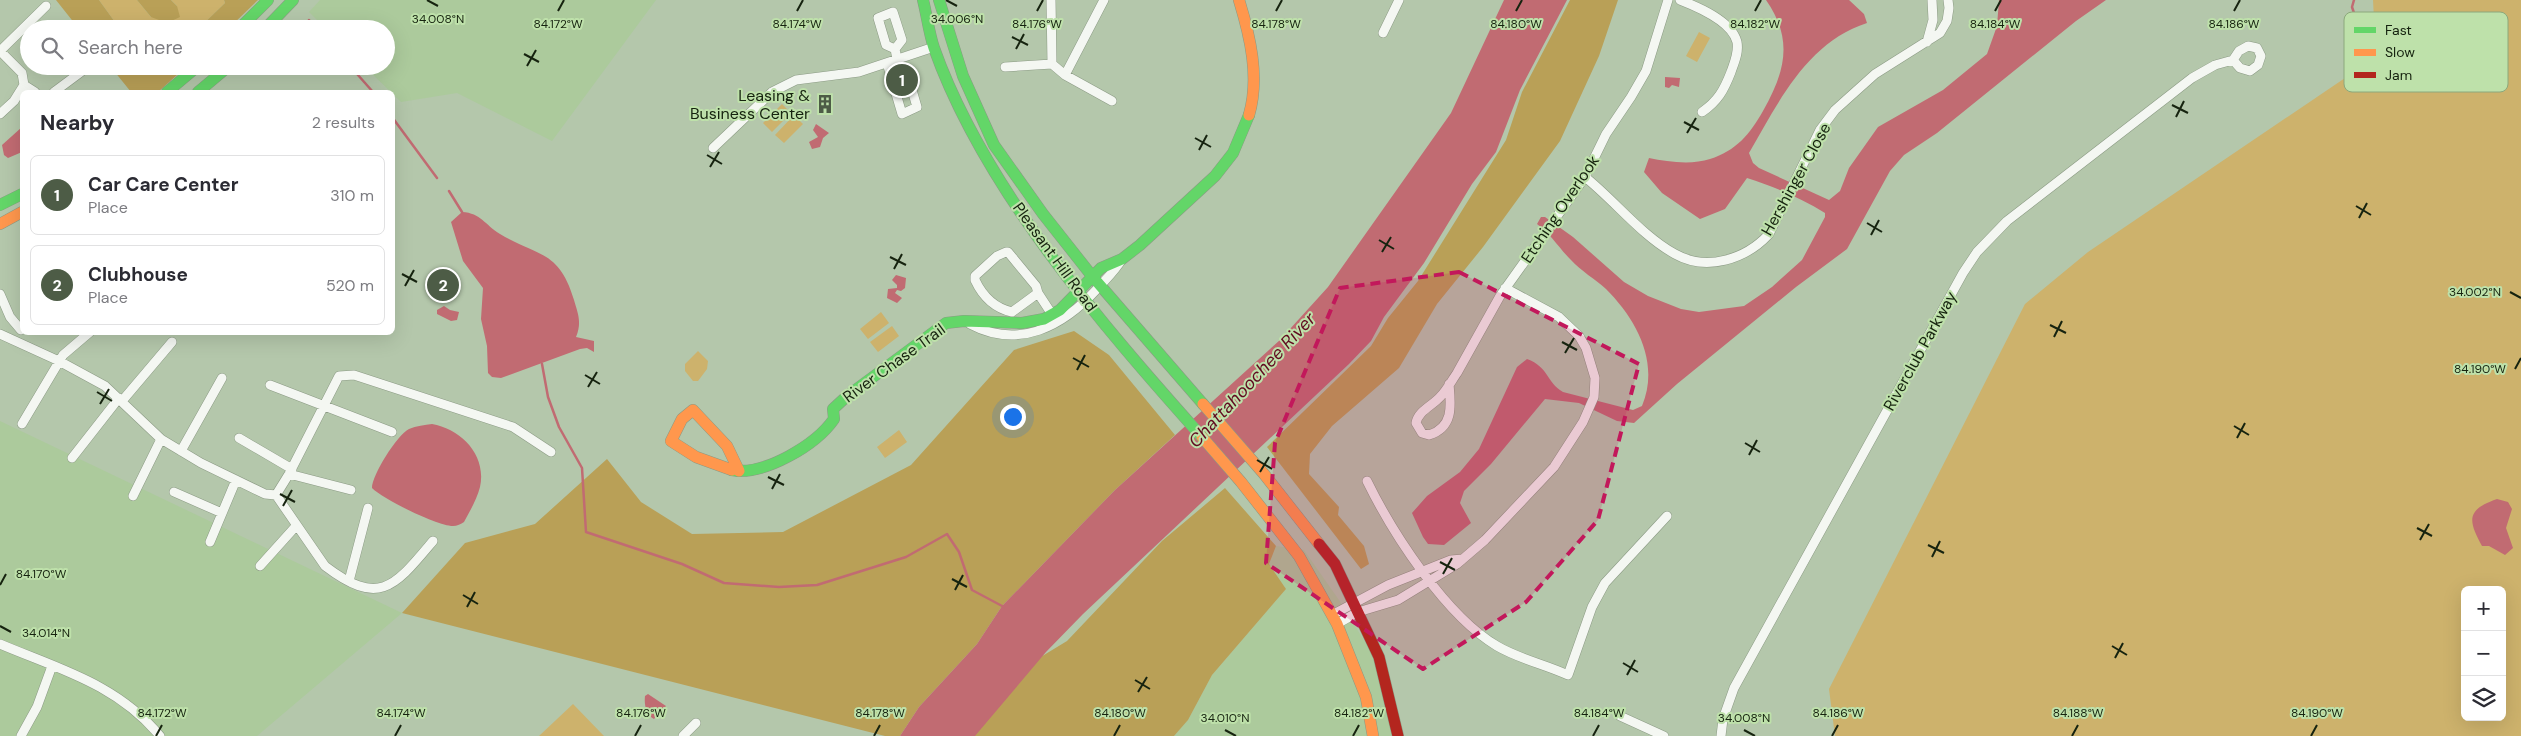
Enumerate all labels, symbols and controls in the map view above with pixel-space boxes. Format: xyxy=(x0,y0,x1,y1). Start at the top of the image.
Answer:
text: 34.008°N xyxy=(412,11,464,27)
text: 34.006°N xyxy=(931,11,983,27)
legend xyxy=(2344,12,2508,92)
text: 84.172°W xyxy=(533,16,583,32)
text: 84.174°W xyxy=(772,16,822,32)
text: 84.176°W xyxy=(1012,16,1062,32)
text: 84.178°W xyxy=(1251,16,1301,32)
text: 84.180°W xyxy=(1490,16,1542,32)
text: 84.182°W xyxy=(1730,16,1780,32)
text: 84.184°W xyxy=(1970,16,2021,32)
text: 84.186°W xyxy=(2209,16,2260,32)
search box xyxy=(20,20,395,75)
text: Fast xyxy=(2385,21,2412,39)
icon: search xyxy=(38,34,66,62)
text: Search here xyxy=(78,35,183,60)
text: Slow xyxy=(2385,43,2415,61)
pin: 1 xyxy=(886,61,918,99)
text: Jam xyxy=(2385,66,2412,84)
place label: Leasing & Business Center xyxy=(690,85,810,124)
building icon: Leasing & Business Center xyxy=(814,93,836,115)
text: Nearby xyxy=(40,109,114,137)
text: 2 results xyxy=(312,112,375,133)
street label: Hershinger Close xyxy=(1756,119,1836,239)
street label: Etching Overlook xyxy=(1516,151,1604,267)
text: Car Care Center xyxy=(88,172,238,197)
text: 1 xyxy=(54,185,60,206)
text: 310 m xyxy=(330,185,374,206)
text: Place xyxy=(88,197,128,218)
street label: Pleasant Hill Road xyxy=(1008,198,1102,316)
text: Clubhouse xyxy=(88,262,188,287)
pin: 2 xyxy=(427,266,459,304)
text: 2 xyxy=(52,275,62,296)
text: 520 m xyxy=(326,275,374,296)
text: 34.002°N xyxy=(2449,284,2501,300)
text: Place xyxy=(88,287,128,308)
street label: Riverclub Parkway xyxy=(1879,288,1962,414)
water label: Chattahoochee River xyxy=(1183,306,1322,453)
street label: River Chase Trail xyxy=(839,319,949,407)
text: 84.190°W xyxy=(2454,361,2506,377)
your location xyxy=(1000,404,1026,430)
text: 84.170°W xyxy=(16,566,67,582)
map controls xyxy=(2461,586,2506,721)
button: + xyxy=(2461,586,2506,631)
text: 34.014°N xyxy=(22,625,70,641)
button: − xyxy=(2461,631,2506,676)
button: layers xyxy=(2461,676,2506,721)
text: 84.172°W xyxy=(137,705,187,721)
text: 84.174°W xyxy=(376,705,426,721)
text: 84.176°W xyxy=(616,705,666,721)
text: 84.178°W xyxy=(855,705,905,721)
text: 84.180°W xyxy=(1094,705,1146,721)
text: 84.182°W xyxy=(1334,705,1384,721)
text: 84.184°W xyxy=(1574,705,1625,721)
text: 84.186°W xyxy=(1813,705,1864,721)
text: 84.188°W xyxy=(2053,705,2104,721)
text: 84.190°W xyxy=(2291,705,2343,721)
text: 34.010°N xyxy=(1201,710,1249,726)
text: 34.008°N xyxy=(1718,710,1770,726)

